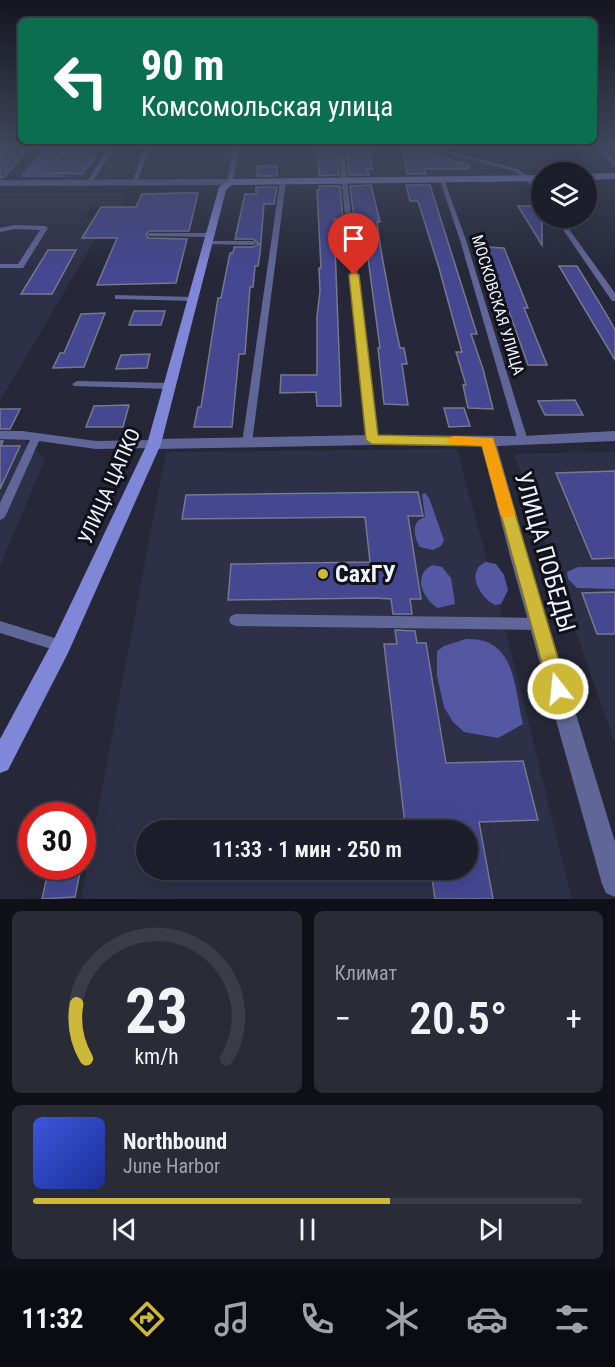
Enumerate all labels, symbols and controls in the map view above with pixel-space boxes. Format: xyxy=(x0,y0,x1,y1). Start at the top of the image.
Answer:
text: 90 m xyxy=(141,41,224,90)
icon: left xyxy=(42,42,120,120)
text: Комсомольская улица xyxy=(141,91,393,123)
map controls xyxy=(531,162,597,228)
button: layers xyxy=(531,162,597,228)
pin xyxy=(328,213,379,275)
icon: arrive xyxy=(337,222,370,255)
street label: МОСКОВСКАЯ УЛИЦА xyxy=(468,233,528,377)
street label: УЛИЦА ЦАПКО xyxy=(73,424,145,548)
street label: УЛИЦА ПОБЕДЫ xyxy=(509,469,581,635)
place label: СахГУ xyxy=(335,560,396,588)
marker: СахГУ xyxy=(316,567,330,581)
position arrow xyxy=(526,657,590,721)
speed limit sign: 30 xyxy=(18,802,96,880)
text: 11:33 · 1 мин · 250 m xyxy=(212,837,402,862)
text: Климат xyxy=(335,961,397,985)
text: 23 xyxy=(125,975,188,1048)
text: 20.5° xyxy=(409,992,507,1045)
text: − xyxy=(335,999,351,1038)
text: + xyxy=(566,999,582,1038)
text: km/h xyxy=(135,1044,179,1069)
text: Northbound xyxy=(123,1129,227,1154)
text: June Harbor xyxy=(123,1154,220,1178)
icon: previous xyxy=(108,1213,141,1246)
icon: pause xyxy=(291,1213,324,1246)
icon: next xyxy=(474,1213,507,1246)
icon: directions xyxy=(126,1298,168,1340)
icon: music xyxy=(211,1298,253,1340)
icon: phone xyxy=(296,1298,338,1340)
icon: climate xyxy=(381,1298,423,1340)
icon: car xyxy=(466,1298,508,1340)
icon: filters xyxy=(551,1298,593,1340)
text: 11:32 xyxy=(22,1303,83,1335)

